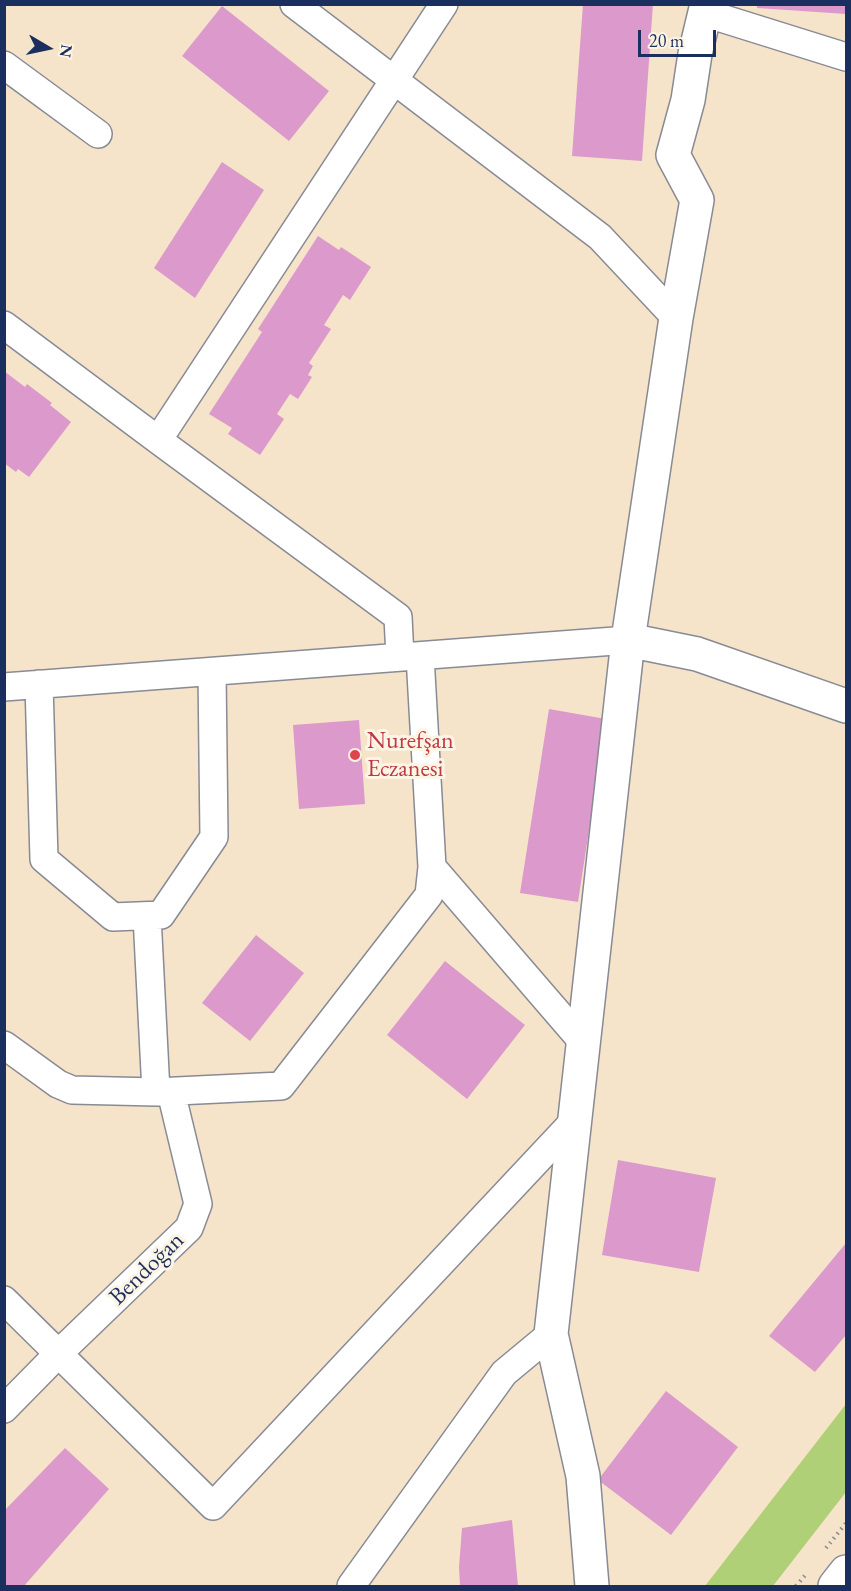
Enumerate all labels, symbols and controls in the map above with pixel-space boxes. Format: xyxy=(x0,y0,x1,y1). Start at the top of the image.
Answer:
north arrow xyxy=(18,18,78,78)
scale bar xyxy=(641,18,719,56)
text: 20 m xyxy=(649,29,684,52)
text: N xyxy=(55,43,78,59)
place label: Nurefşan Eczanesi xyxy=(367,727,454,783)
marker: Nurefşan Eczanesi xyxy=(348,748,362,762)
street label: Bendoğan xyxy=(104,1226,190,1312)

